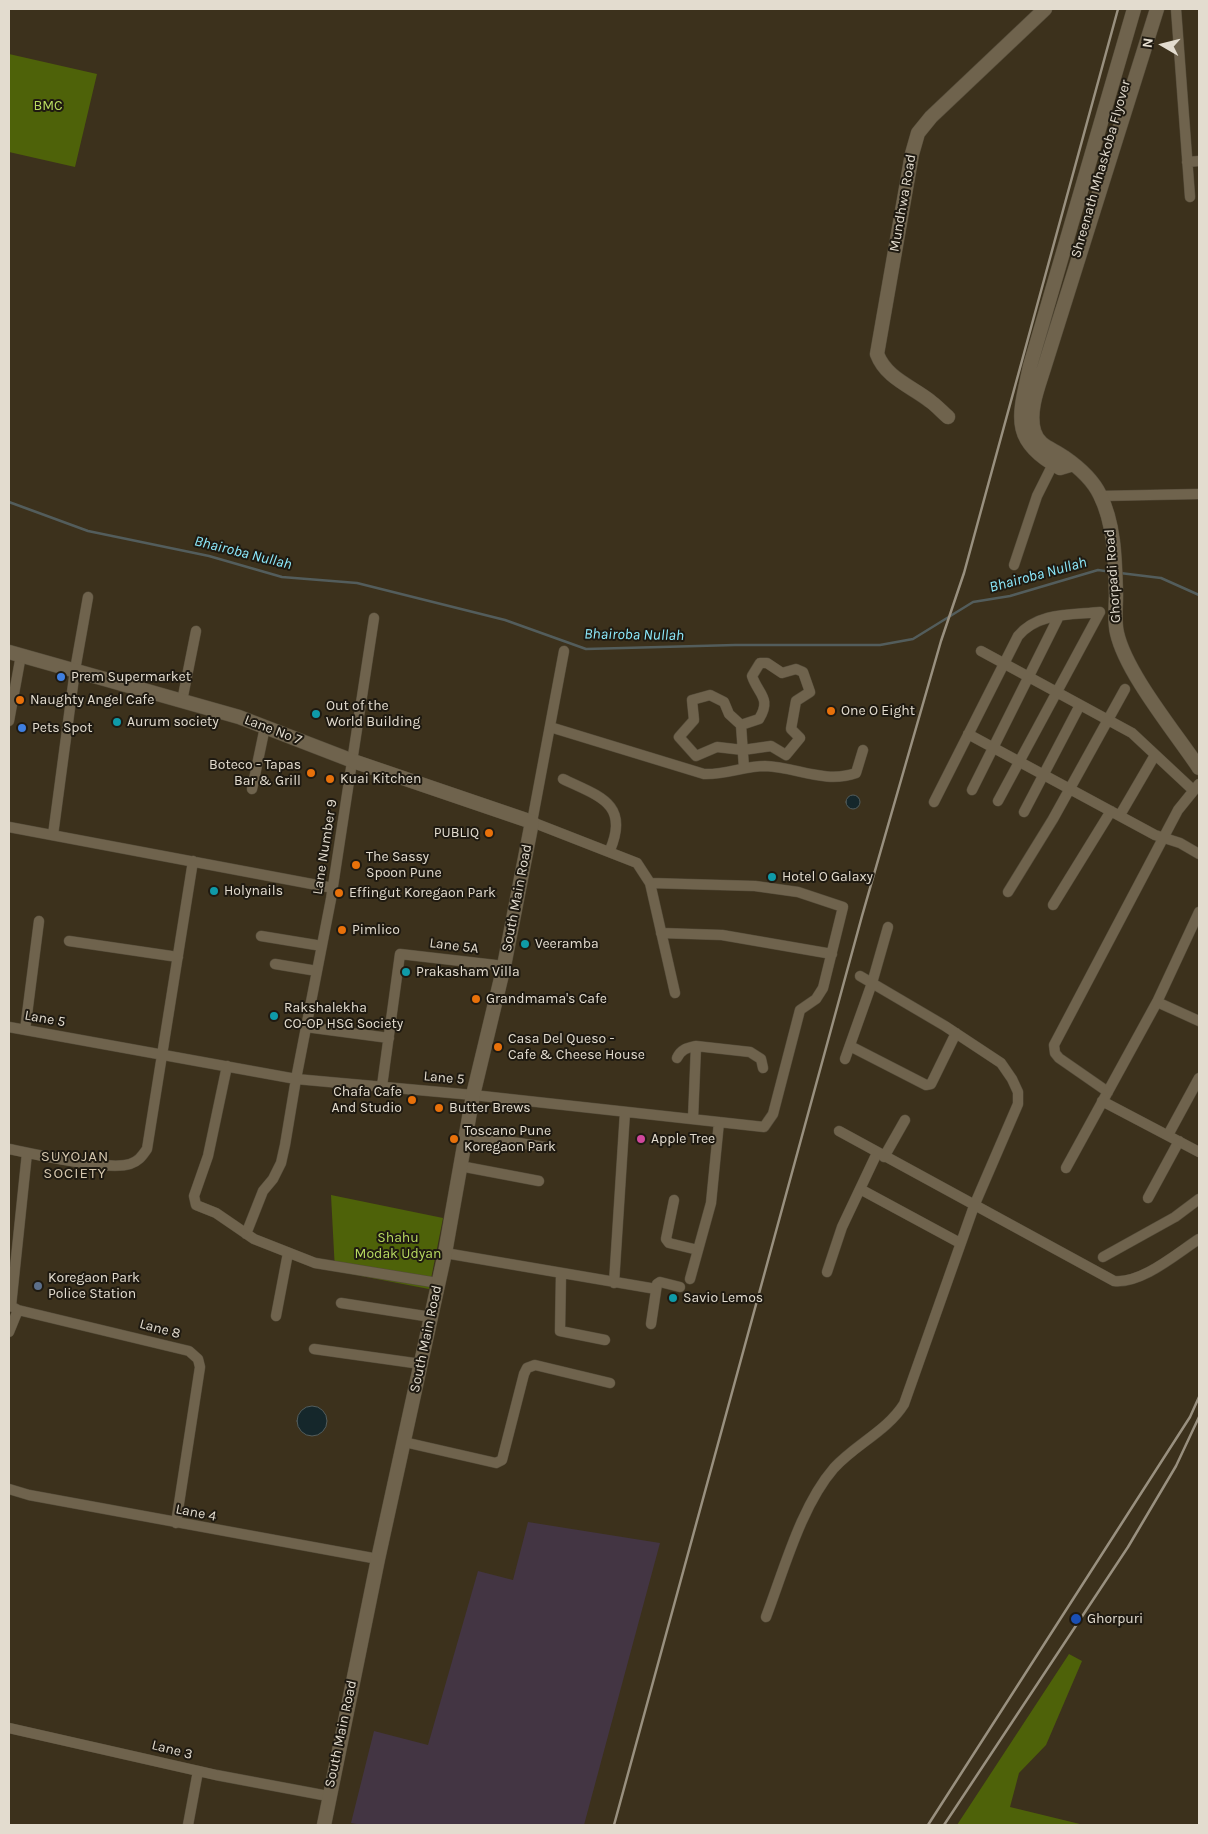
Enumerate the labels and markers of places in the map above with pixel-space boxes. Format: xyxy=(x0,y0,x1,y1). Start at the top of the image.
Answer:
place label: Prem Supermarket xyxy=(71,669,191,685)
marker: Prem Supermarket xyxy=(55,671,67,683)
place label: Naughty Angel Cafe xyxy=(30,692,154,708)
marker: Naughty Angel Cafe xyxy=(14,694,26,706)
place label: Out of the World Building xyxy=(326,698,420,730)
place label: One O Eight xyxy=(841,703,915,719)
marker: One O Eight xyxy=(825,705,837,717)
marker: Out of the World Building xyxy=(310,708,322,720)
place label: Aurum society xyxy=(127,714,219,730)
marker: Aurum society xyxy=(111,716,123,728)
place label: Pets Spot xyxy=(32,720,92,736)
marker: Pets Spot xyxy=(16,722,28,734)
place label: Boteco - Tapas Bar & Grill xyxy=(209,757,301,790)
marker: Boteco - Tapas Bar & Grill xyxy=(305,767,317,779)
place label: Kuai Kitchen xyxy=(340,771,421,787)
marker: Kuai Kitchen xyxy=(324,773,336,785)
place label: PUBLIQ xyxy=(434,825,479,841)
marker: PUBLIQ xyxy=(483,827,495,839)
place label: The Sassy Spoon Pune xyxy=(366,849,442,882)
marker: The Sassy Spoon Pune xyxy=(350,859,362,871)
place label: Hotel O Galaxy xyxy=(782,869,873,885)
marker: Hotel O Galaxy xyxy=(766,871,778,883)
place label: Holynails xyxy=(224,883,283,899)
marker: Holynails xyxy=(208,885,220,897)
place label: Effingut Koregaon Park xyxy=(349,885,496,901)
marker: Effingut Koregaon Park xyxy=(333,887,345,899)
place label: Pimlico xyxy=(352,922,400,938)
marker: Pimlico xyxy=(336,924,348,936)
place label: Veeramba xyxy=(535,936,599,952)
marker: Veeramba xyxy=(519,938,531,950)
place label: Prakasham Villa xyxy=(416,964,520,980)
marker: Prakasham Villa xyxy=(400,966,412,978)
place label: Grandmama's Cafe xyxy=(486,991,607,1007)
marker: Grandmama's Cafe xyxy=(470,993,482,1005)
place label: Rakshalekha CO-OP HSG Society xyxy=(284,1000,403,1032)
marker: Rakshalekha CO-OP HSG Society xyxy=(268,1010,280,1022)
place label: Casa Del Queso - Cafe & Cheese House xyxy=(508,1031,645,1064)
marker: Casa Del Queso - Cafe & Cheese House xyxy=(492,1041,504,1053)
place label: Chafa Cafe And Studio xyxy=(332,1084,402,1116)
marker: Chafa Cafe And Studio xyxy=(406,1094,418,1106)
place label: Butter Brews xyxy=(449,1100,531,1116)
marker: Butter Brews xyxy=(433,1102,445,1114)
place label: Toscano Pune Koregaon Park xyxy=(464,1123,556,1156)
place label: Apple Tree xyxy=(651,1131,715,1147)
marker: Toscano Pune Koregaon Park xyxy=(448,1133,460,1145)
marker: Apple Tree xyxy=(635,1133,647,1145)
place label: Koregaon Park Police Station xyxy=(48,1270,140,1302)
marker: Koregaon Park Police Station xyxy=(32,1280,44,1292)
place label: Savio Lemos xyxy=(683,1290,763,1306)
marker: Savio Lemos xyxy=(667,1292,679,1304)
place label: Ghorpuri xyxy=(1087,1611,1143,1627)
marker: Ghorpuri xyxy=(1069,1612,1083,1626)

